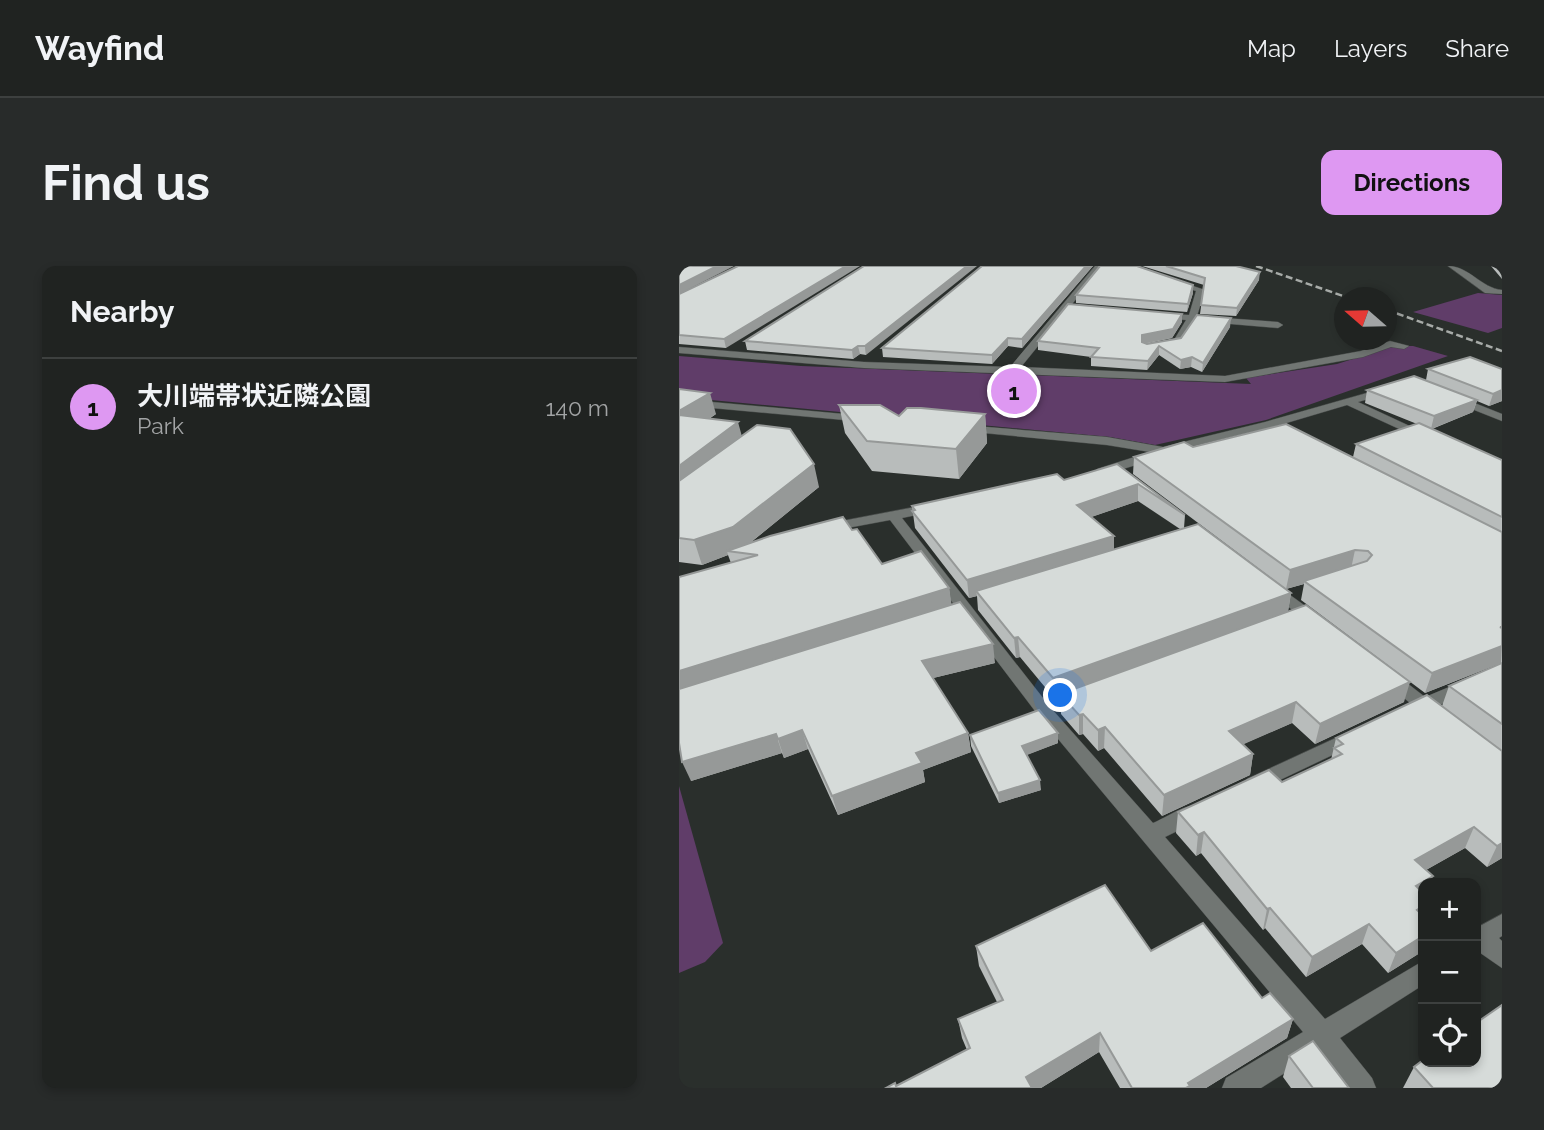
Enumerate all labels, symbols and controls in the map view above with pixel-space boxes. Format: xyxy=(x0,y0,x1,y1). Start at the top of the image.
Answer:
text: Wayfind xyxy=(35,29,164,68)
text: Map xyxy=(1247,34,1296,63)
text: Layers xyxy=(1334,34,1407,63)
text: Share xyxy=(1445,34,1509,63)
button: Directions xyxy=(1321,150,1502,215)
text: Find us xyxy=(42,154,210,211)
north arrow xyxy=(1334,287,1397,350)
text: Nearby xyxy=(70,294,174,329)
pin: 1 xyxy=(991,365,1037,417)
text: 大川端帯状近隣公園 xyxy=(137,381,371,411)
text: 1 xyxy=(87,394,99,421)
text: 140 m xyxy=(546,394,609,421)
text: Park xyxy=(137,412,184,439)
your location xyxy=(1043,678,1077,712)
map controls xyxy=(1418,878,1481,1067)
button: + xyxy=(1418,878,1481,941)
button: − xyxy=(1418,941,1481,1004)
button: locate xyxy=(1418,1004,1481,1067)

